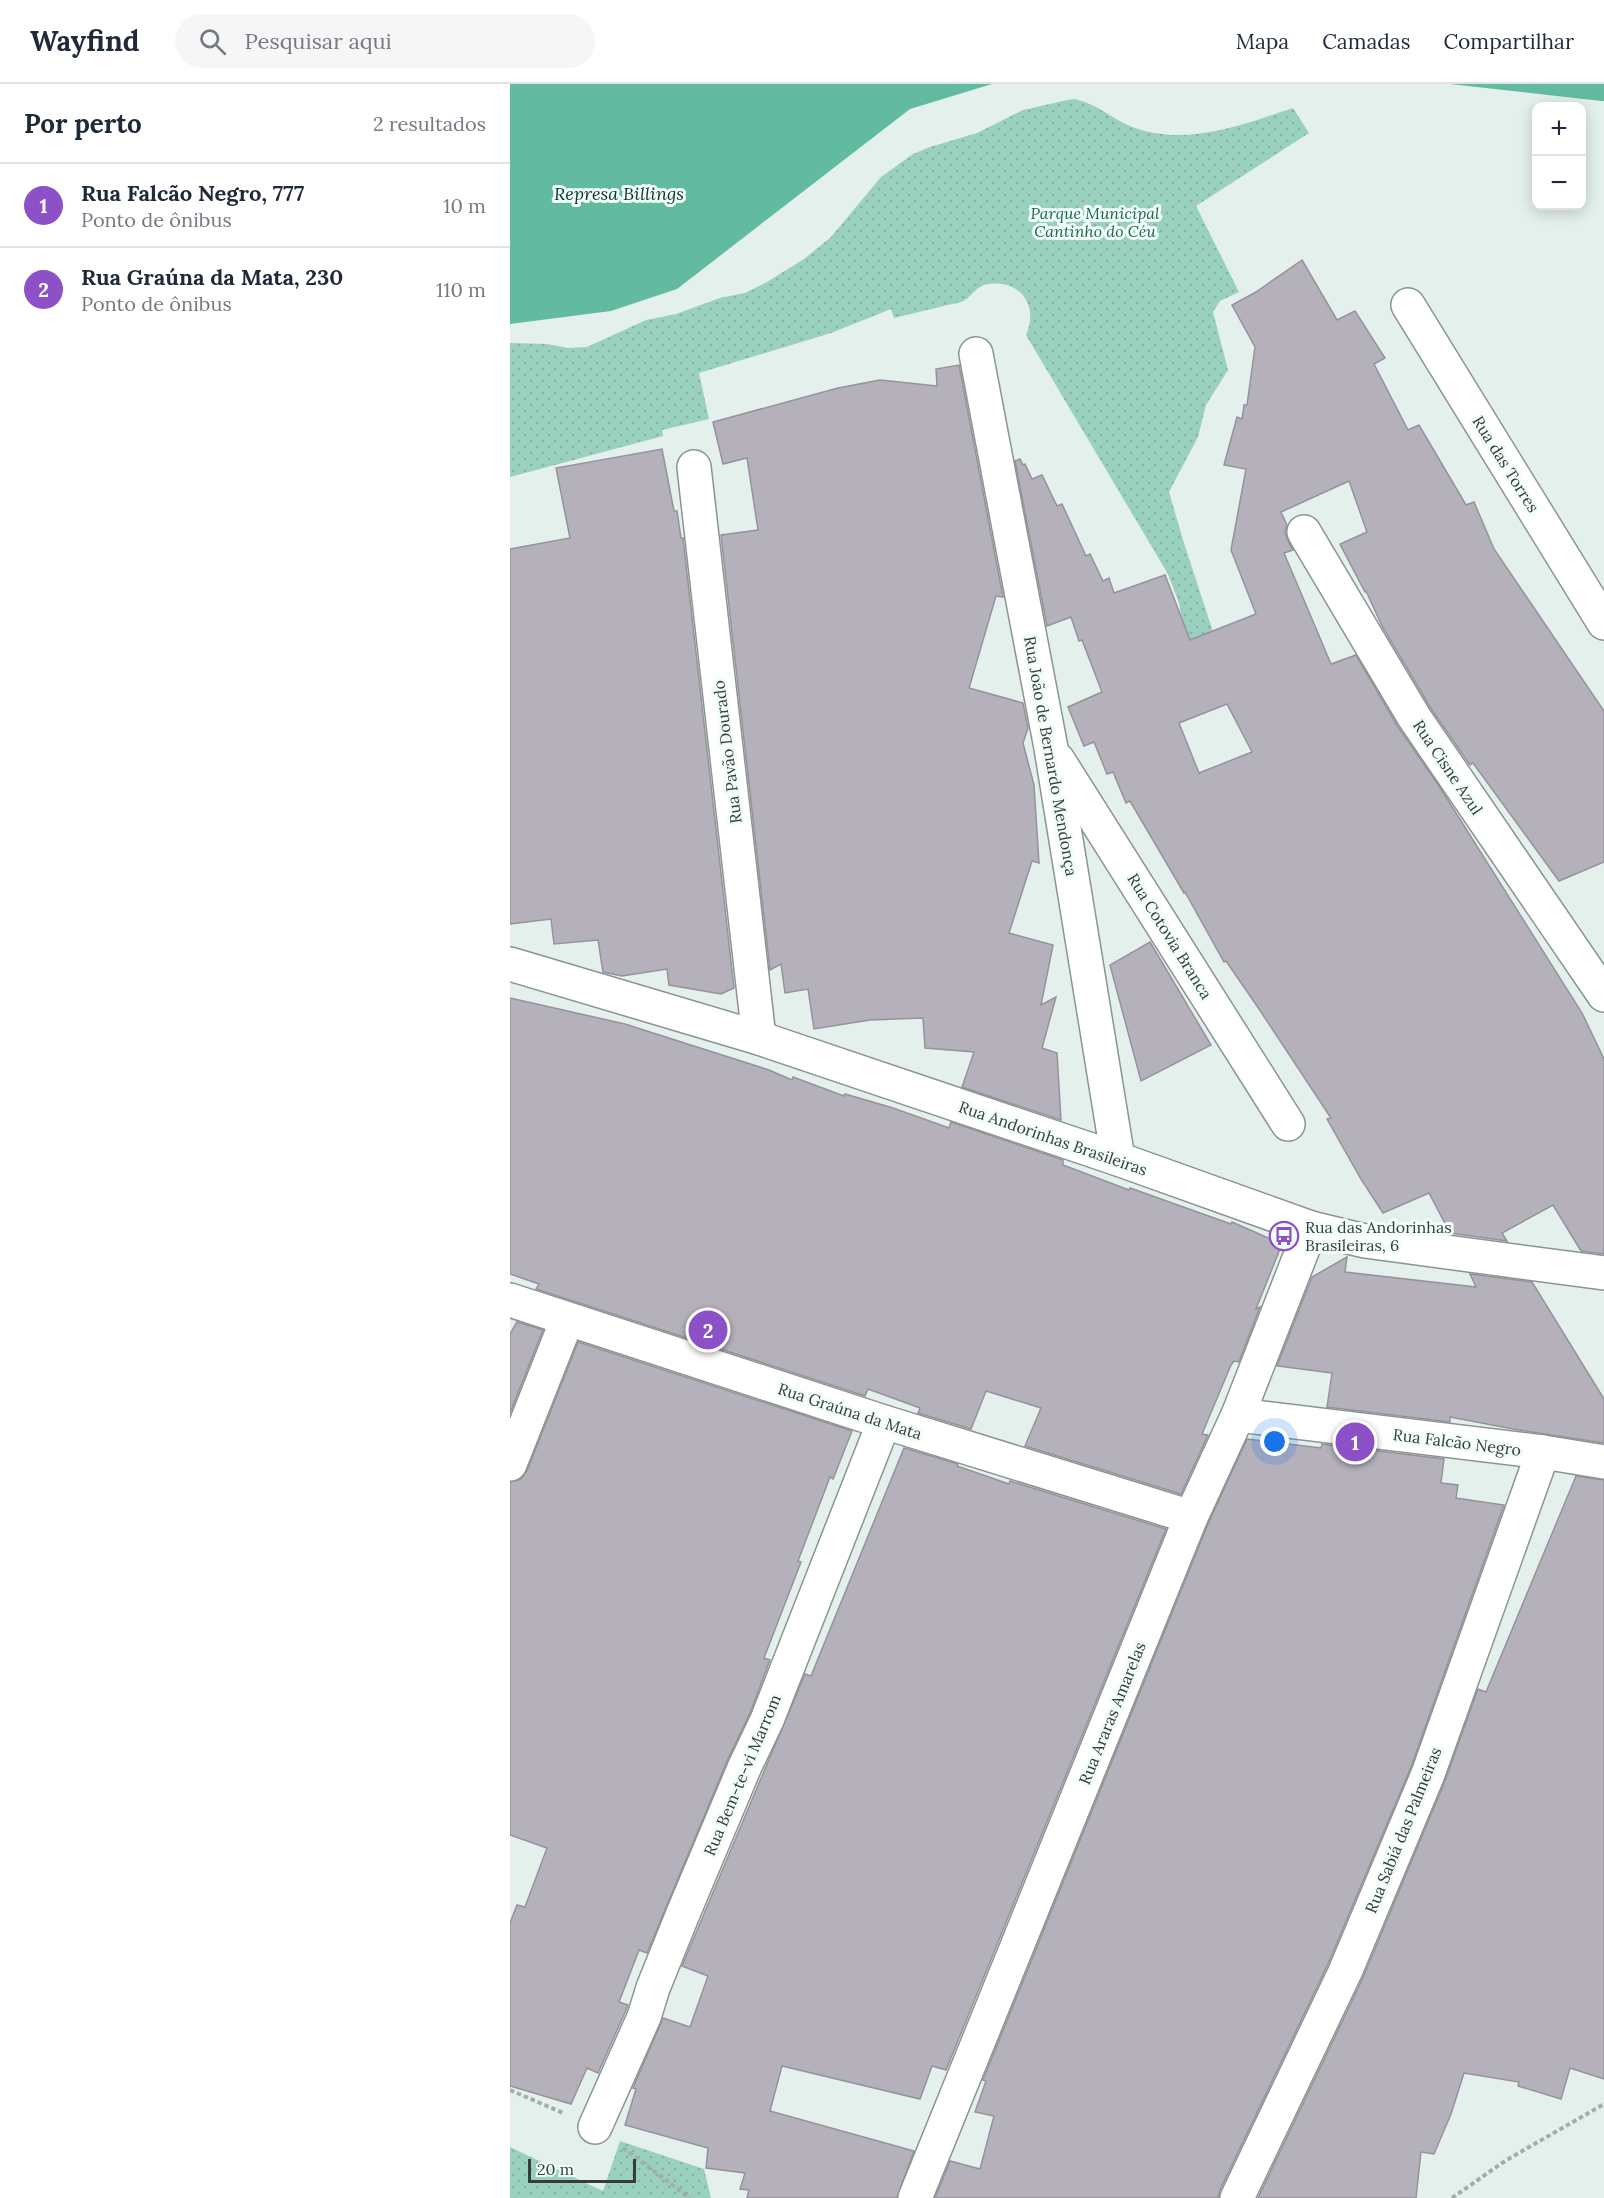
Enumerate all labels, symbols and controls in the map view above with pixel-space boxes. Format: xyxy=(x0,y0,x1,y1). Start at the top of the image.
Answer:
search box xyxy=(175,14,595,68)
text: Wayfind xyxy=(30,23,139,59)
icon: search xyxy=(196,25,229,58)
text: Pesquisar aqui xyxy=(244,27,392,55)
text: Mapa xyxy=(1236,28,1289,55)
text: Camadas xyxy=(1322,28,1410,55)
text: Compartilhar xyxy=(1443,28,1574,55)
map controls xyxy=(1532,102,1586,210)
button: + xyxy=(1532,102,1586,156)
text: Por perto xyxy=(24,107,142,140)
text: 2 resultados xyxy=(373,111,486,136)
button: − xyxy=(1532,156,1586,210)
text: Rua Falcão Negro, 777 xyxy=(81,179,304,207)
water label: Represa Billings xyxy=(554,182,684,205)
text: 1 xyxy=(39,193,48,218)
text: 10 m xyxy=(443,193,486,218)
park label: Parque Municipal Cantinho do Céu xyxy=(1030,203,1160,241)
text: Ponto de ônibus xyxy=(81,207,232,232)
text: Rua Graúna da Mata, 230 xyxy=(81,263,343,291)
text: 2 xyxy=(38,277,49,302)
text: 110 m xyxy=(436,277,486,302)
text: Ponto de ônibus xyxy=(81,291,232,316)
street label: Rua das Torres xyxy=(1468,412,1544,516)
street label: Rua João de Bernardo Mendonça xyxy=(1020,634,1082,878)
street label: Rua Pavão Dourado xyxy=(708,679,746,825)
street label: Rua Cisne Azul xyxy=(1409,716,1487,818)
street label: Rua Cotovia Branca xyxy=(1123,869,1217,1003)
street label: Rua Andorinhas Brasileiras xyxy=(956,1096,1150,1180)
place label: Rua das Andorinhas Brasileiras, 6 xyxy=(1305,1217,1452,1255)
bus stop icon: Rua das Andorinhas Brasileiras, 6 xyxy=(1268,1220,1300,1252)
pin: 2 xyxy=(688,1308,728,1352)
street label: Rua Graúna da Mata xyxy=(775,1378,925,1444)
pin: 1 xyxy=(1336,1420,1374,1464)
street label: Rua Falcão Negro xyxy=(1392,1424,1522,1460)
your location xyxy=(1260,1427,1289,1456)
street label: Rua Araras Amarelas xyxy=(1074,1639,1150,1787)
street label: Rua Bem-te-vi Marrom xyxy=(699,1691,785,1859)
street label: Rua Sabiá das Palmeiras xyxy=(1361,1744,1445,1916)
scale bar xyxy=(528,2156,636,2184)
text: 20 m xyxy=(537,2159,574,2179)

